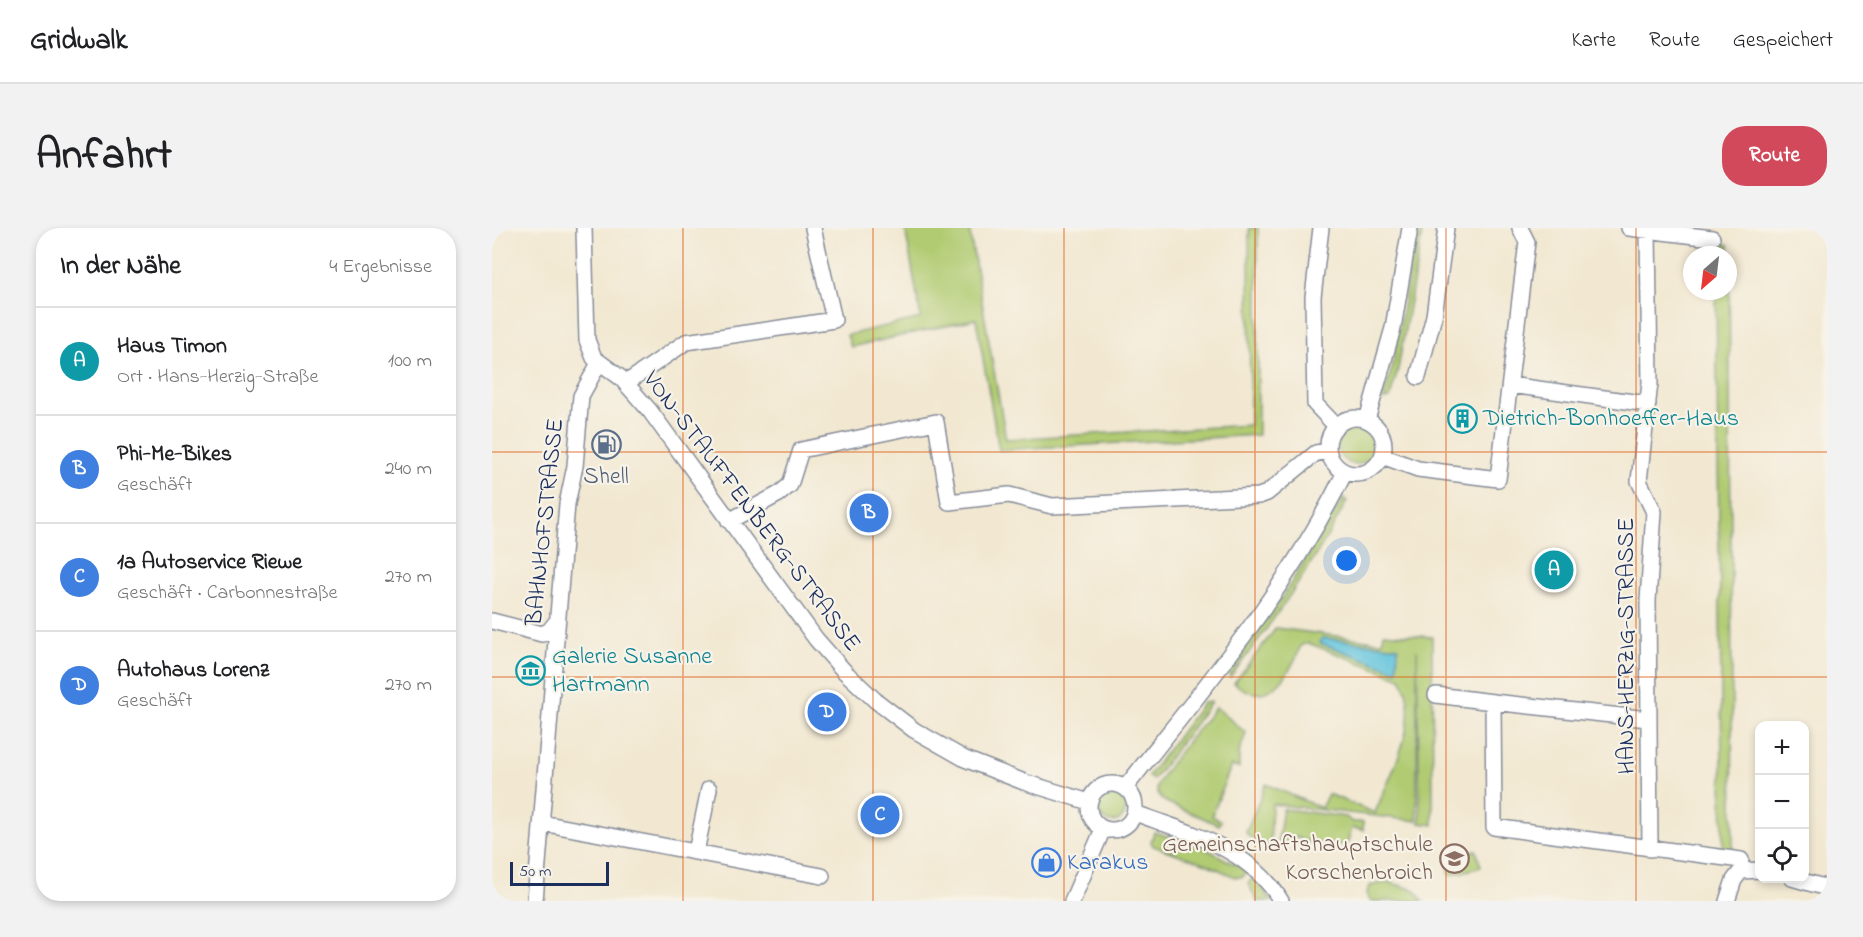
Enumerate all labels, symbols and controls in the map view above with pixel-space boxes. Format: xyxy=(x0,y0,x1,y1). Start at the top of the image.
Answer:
text: Gridwalk xyxy=(30,21,127,62)
text: Karte xyxy=(1571,26,1616,56)
text: Route xyxy=(1649,26,1700,56)
text: Gespeichert xyxy=(1733,26,1833,56)
text: Anfahrt xyxy=(36,126,172,187)
button: Route xyxy=(1722,126,1827,186)
north arrow xyxy=(1683,246,1737,300)
text: In der Nähe xyxy=(60,248,181,286)
text: 4 Ergebnisse xyxy=(329,253,432,282)
text: Haus Timon xyxy=(117,331,227,363)
text: A xyxy=(73,347,86,376)
text: 100 m xyxy=(388,347,432,376)
text: Ort · Hans-Herzig-Straße xyxy=(117,363,319,392)
street label: VON-STAUFFENBERG-STRASSE xyxy=(633,363,869,660)
place label: Dietrich-Bonhoeffer-Haus xyxy=(1482,402,1739,437)
building icon: Dietrich-Bonhoeffer-Haus xyxy=(1446,403,1478,435)
street label: BAHNHOFSTRASSE xyxy=(518,417,574,628)
fuel station icon: Shell xyxy=(590,428,622,460)
text: Phi-Me-Bikes xyxy=(117,439,232,471)
text: B xyxy=(73,455,86,484)
text: 240 m xyxy=(385,455,432,484)
place label: Shell xyxy=(583,460,629,495)
text: Geschäft xyxy=(117,471,192,500)
pin: B xyxy=(850,490,889,536)
street label: HANS-HERZIG-STRASSE xyxy=(1610,518,1645,775)
your location xyxy=(1332,546,1361,575)
text: 1a Autoservice Riewe xyxy=(117,547,302,579)
pin: A xyxy=(1534,548,1574,592)
text: C xyxy=(74,563,85,592)
text: 270 m xyxy=(385,563,432,592)
text: Geschäft · Carbonnestraße xyxy=(117,579,338,608)
place label: Galerie Susanne Hartmann xyxy=(552,640,712,703)
text: Autohaus Lorenz xyxy=(117,655,269,687)
museum icon: Galerie Susanne Hartmann xyxy=(515,655,547,687)
text: D xyxy=(72,671,87,700)
text: 270 m xyxy=(385,671,432,700)
text: Geschäft xyxy=(117,687,192,716)
pin: D xyxy=(808,690,846,734)
map controls xyxy=(1755,721,1809,883)
button: + xyxy=(1755,721,1809,775)
button: − xyxy=(1755,775,1809,829)
pin: C xyxy=(860,792,900,838)
place label: Gemeinschaftshauptschule Korschenbroich xyxy=(1162,828,1433,891)
button: locate xyxy=(1755,829,1809,883)
school or university icon: Gemeinschaftshauptschule Korschenbroich xyxy=(1438,843,1470,875)
place label: Karakus xyxy=(1067,846,1148,881)
shop icon: Karakus xyxy=(1030,847,1062,879)
scale bar xyxy=(510,859,609,886)
text: 50 m xyxy=(519,860,551,884)

